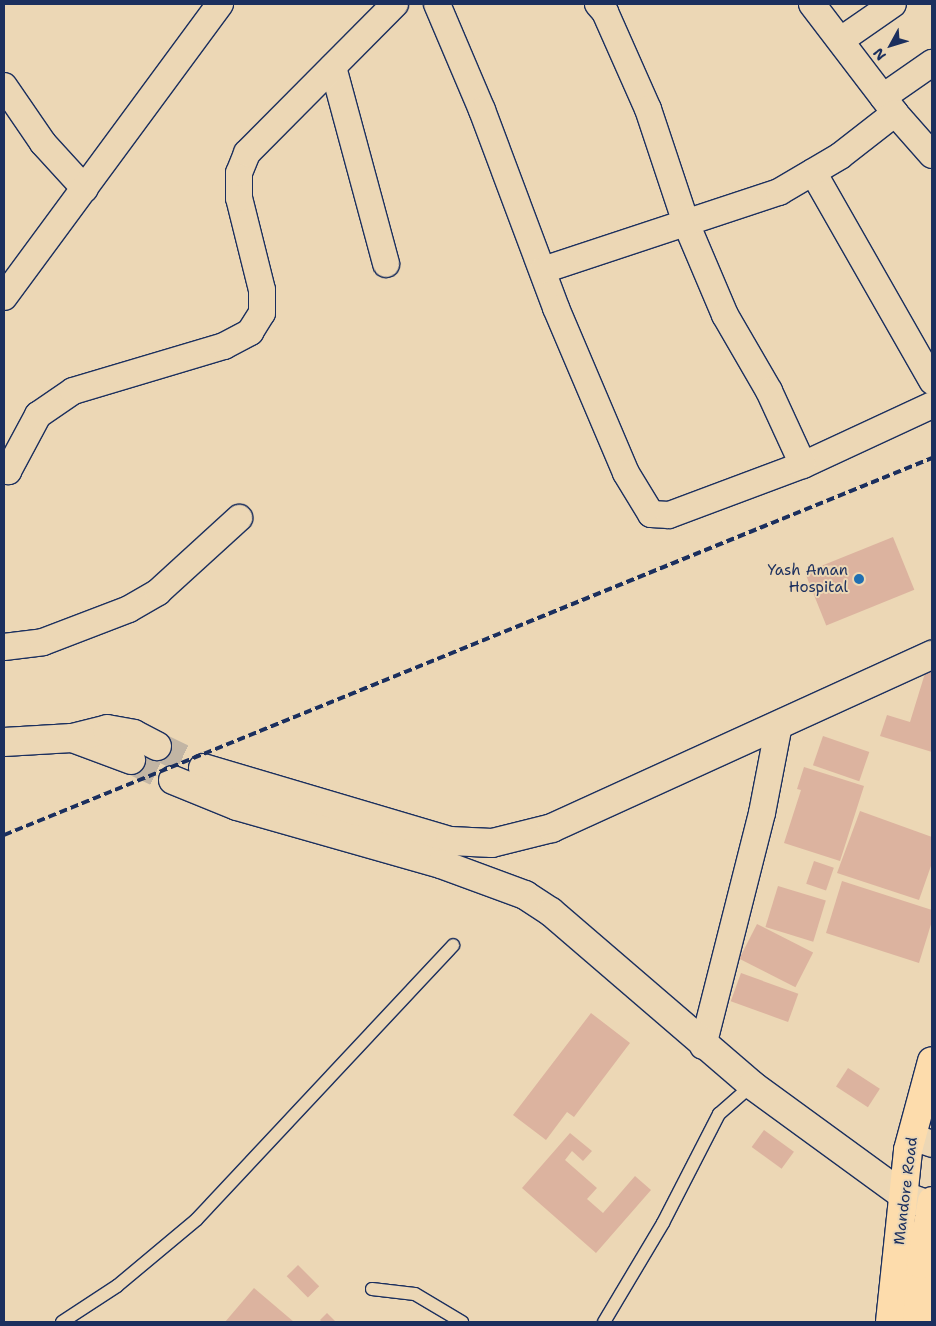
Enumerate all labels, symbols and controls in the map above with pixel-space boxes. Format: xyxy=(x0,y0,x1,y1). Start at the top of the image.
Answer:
north arrow xyxy=(866,20,916,70)
text: N xyxy=(869,44,890,64)
place label: Yash Aman Hospital xyxy=(767,561,848,596)
marker: Yash Aman Hospital xyxy=(852,572,866,586)
street label: Mandore Road xyxy=(890,1136,922,1246)

